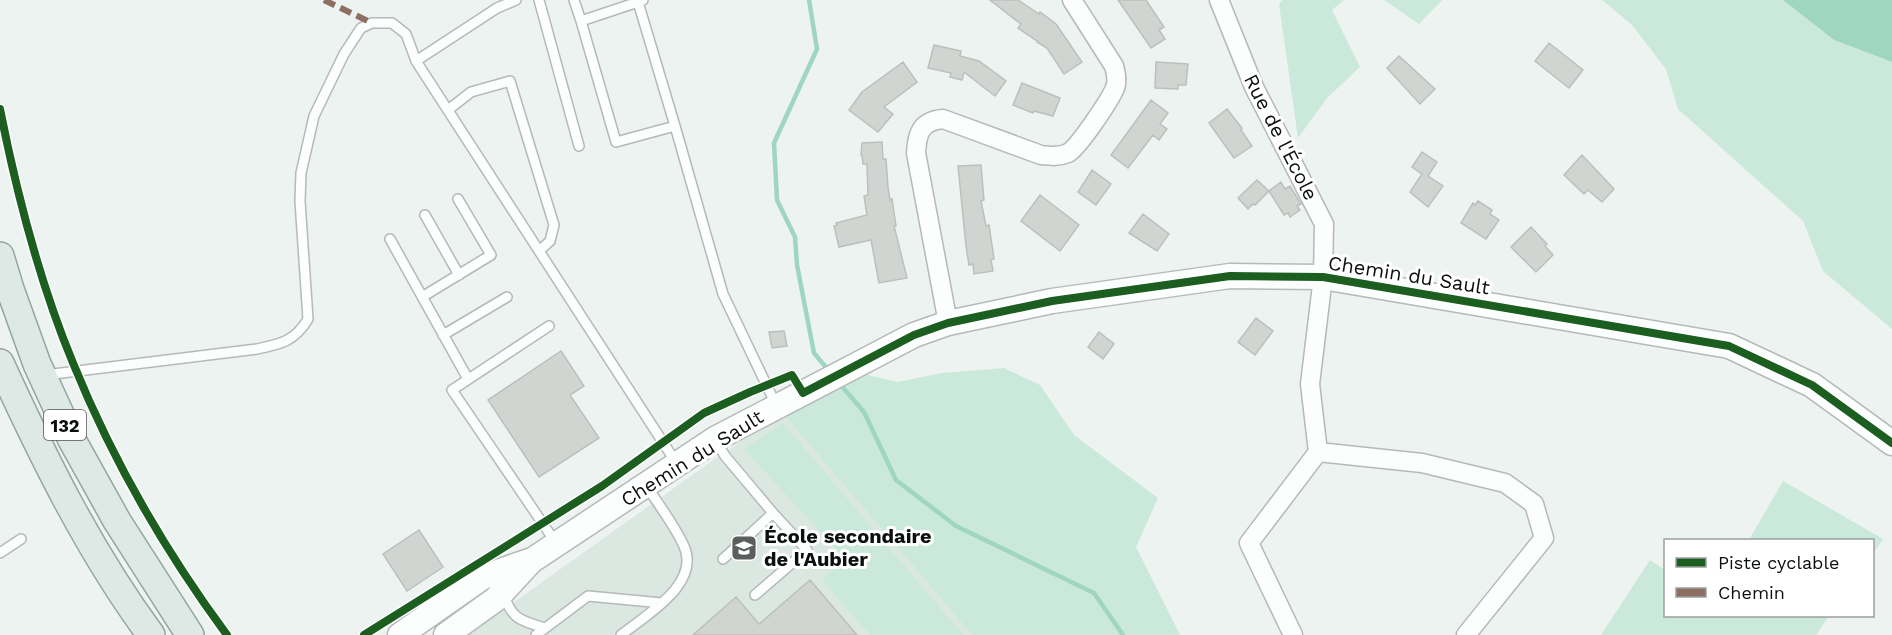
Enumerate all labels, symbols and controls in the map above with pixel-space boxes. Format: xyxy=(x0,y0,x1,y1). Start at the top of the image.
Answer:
street label: Rue de l'École xyxy=(1239,70,1323,204)
street label: Chemin du Sault xyxy=(1326,250,1492,300)
street label: Chemin du Sault xyxy=(616,404,768,511)
road number: 132 xyxy=(44,410,86,440)
place label: École secondaire de l'Aubier xyxy=(764,524,932,571)
school or university icon: École secondaire de l'Aubier xyxy=(729,533,759,563)
legend xyxy=(1664,539,1874,617)
text: Piste cyclable xyxy=(1718,552,1839,573)
text: Chemin xyxy=(1718,582,1785,603)

